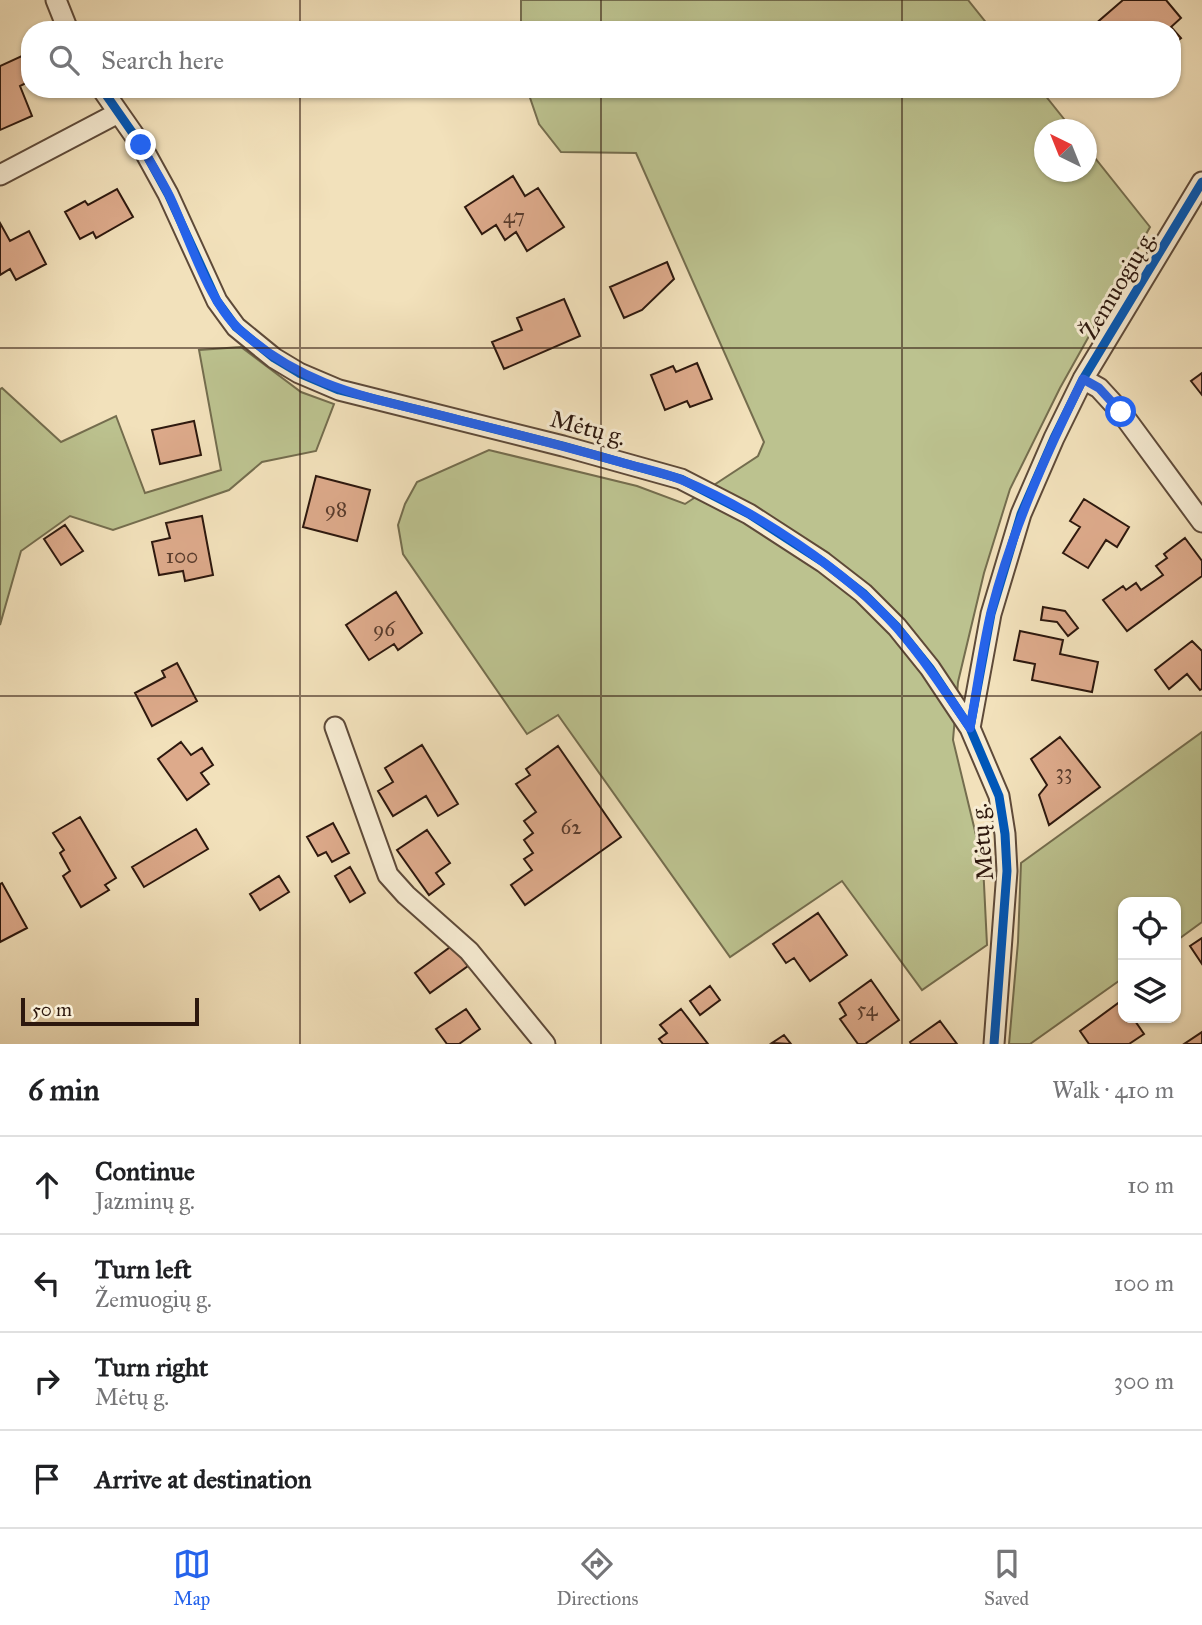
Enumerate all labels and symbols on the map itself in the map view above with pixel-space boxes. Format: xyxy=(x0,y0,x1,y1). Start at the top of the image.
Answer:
north arrow xyxy=(1034,119,1097,182)
route end xyxy=(125,129,156,160)
house number: 47 xyxy=(503,203,525,229)
street label: Žemuogių g. xyxy=(1074,225,1162,345)
route start xyxy=(1105,396,1136,427)
street label: Mėtų g. xyxy=(547,404,629,452)
house number: 98 xyxy=(325,496,347,522)
house number: 100 xyxy=(166,543,198,569)
house number: 96 xyxy=(373,616,396,642)
house number: 33 xyxy=(1056,759,1072,785)
street label: Mėtų g. xyxy=(964,802,1000,882)
house number: 62 xyxy=(560,814,582,840)
scale bar xyxy=(21,995,200,1027)
house number: 54 xyxy=(857,996,879,1022)

